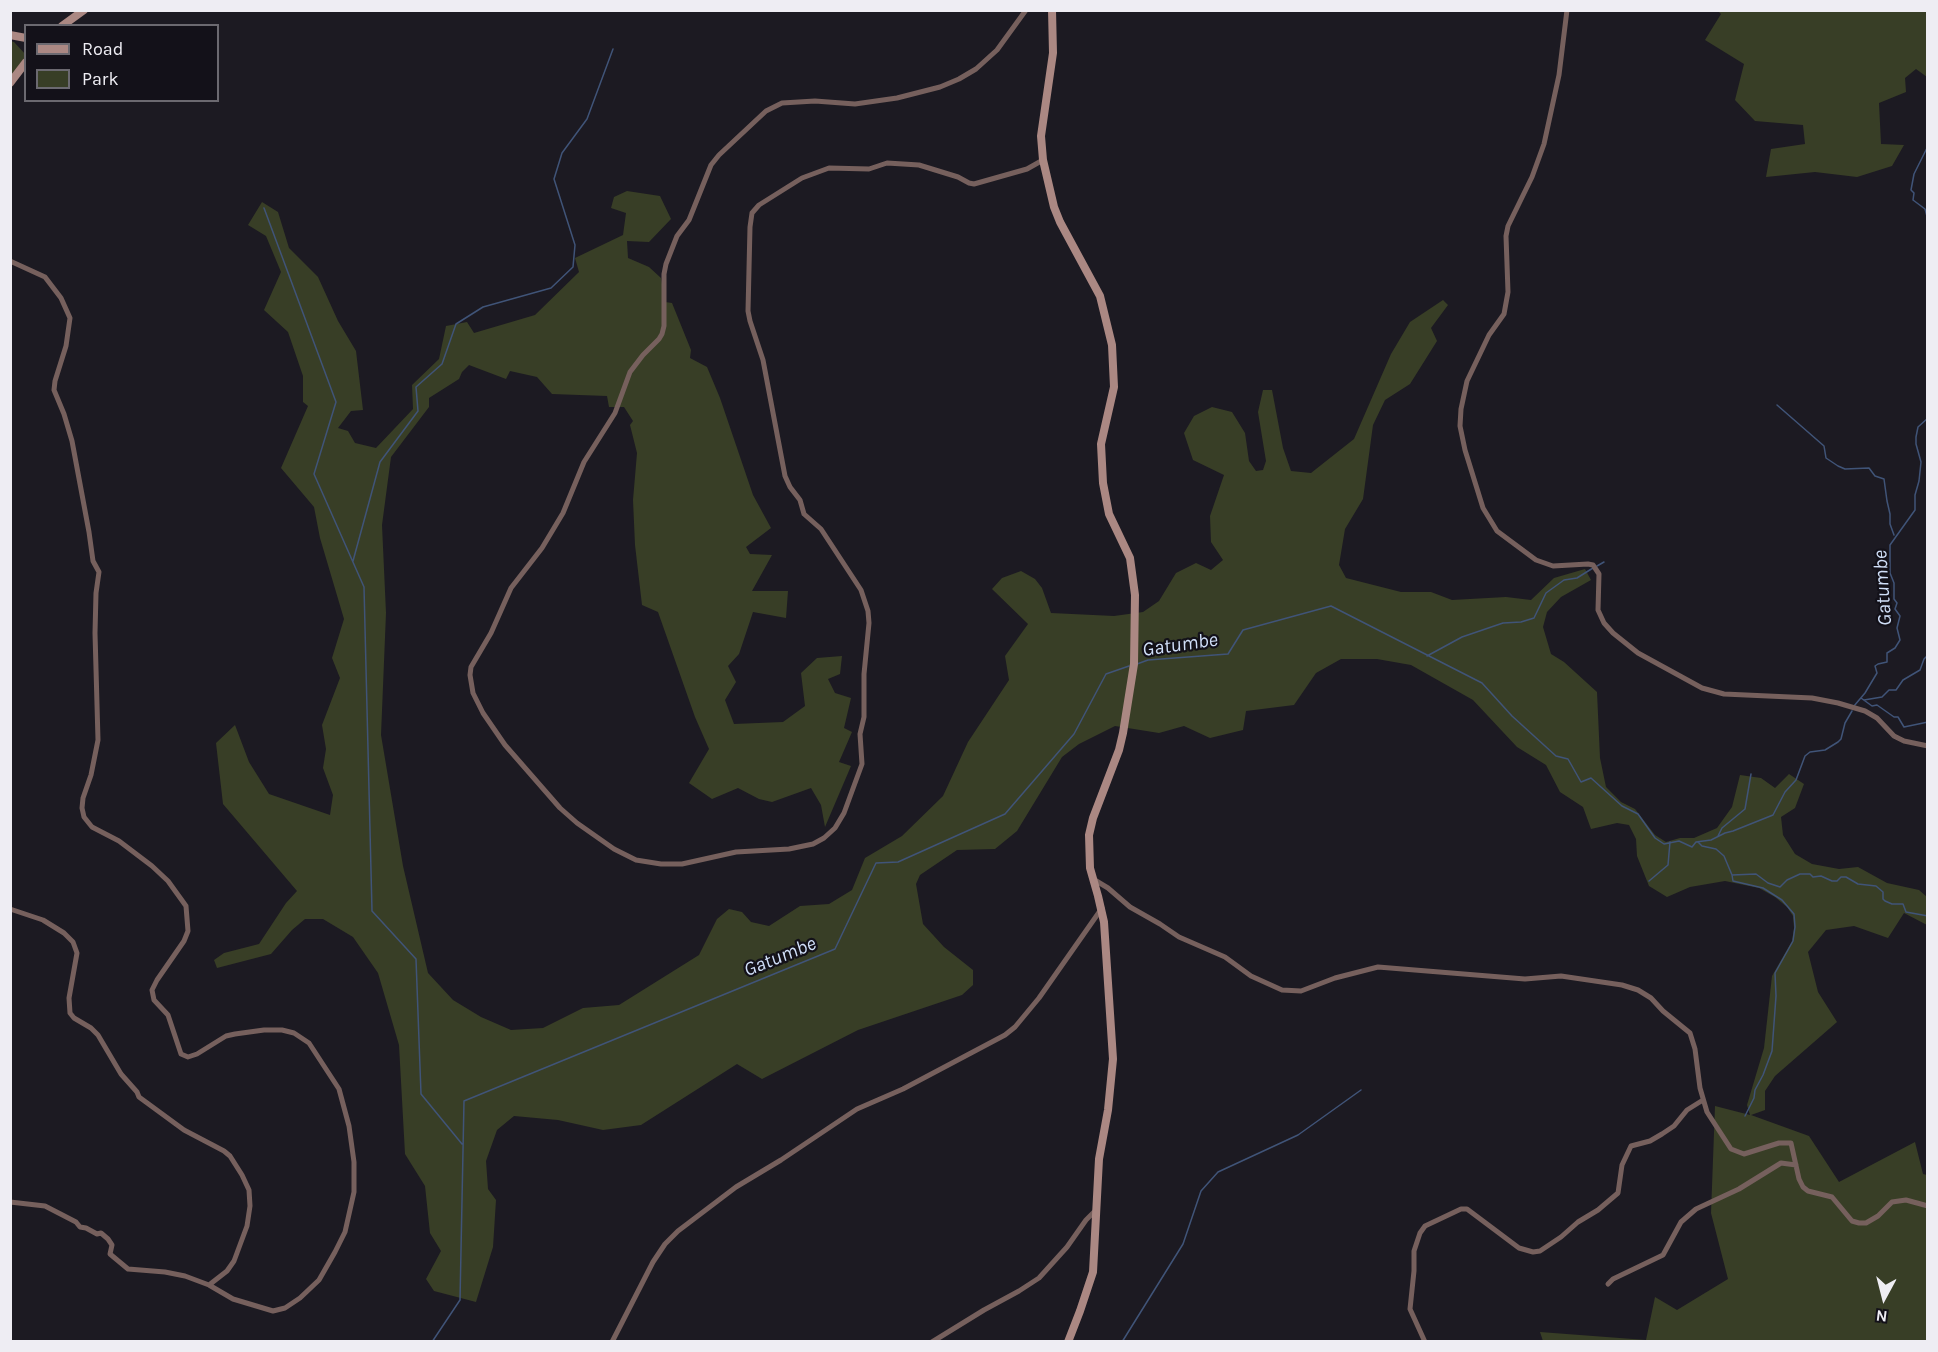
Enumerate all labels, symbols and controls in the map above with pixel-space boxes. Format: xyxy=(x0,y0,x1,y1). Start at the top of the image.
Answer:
legend xyxy=(24,24,219,102)
text: Road xyxy=(82,38,123,60)
text: Park xyxy=(82,68,119,90)
water label: Gatumbe xyxy=(1868,549,1898,627)
water label: Gatumbe xyxy=(1141,628,1219,662)
water label: Gatumbe xyxy=(740,932,820,982)
north arrow xyxy=(1854,1268,1914,1328)
text: N xyxy=(1875,1306,1889,1326)

